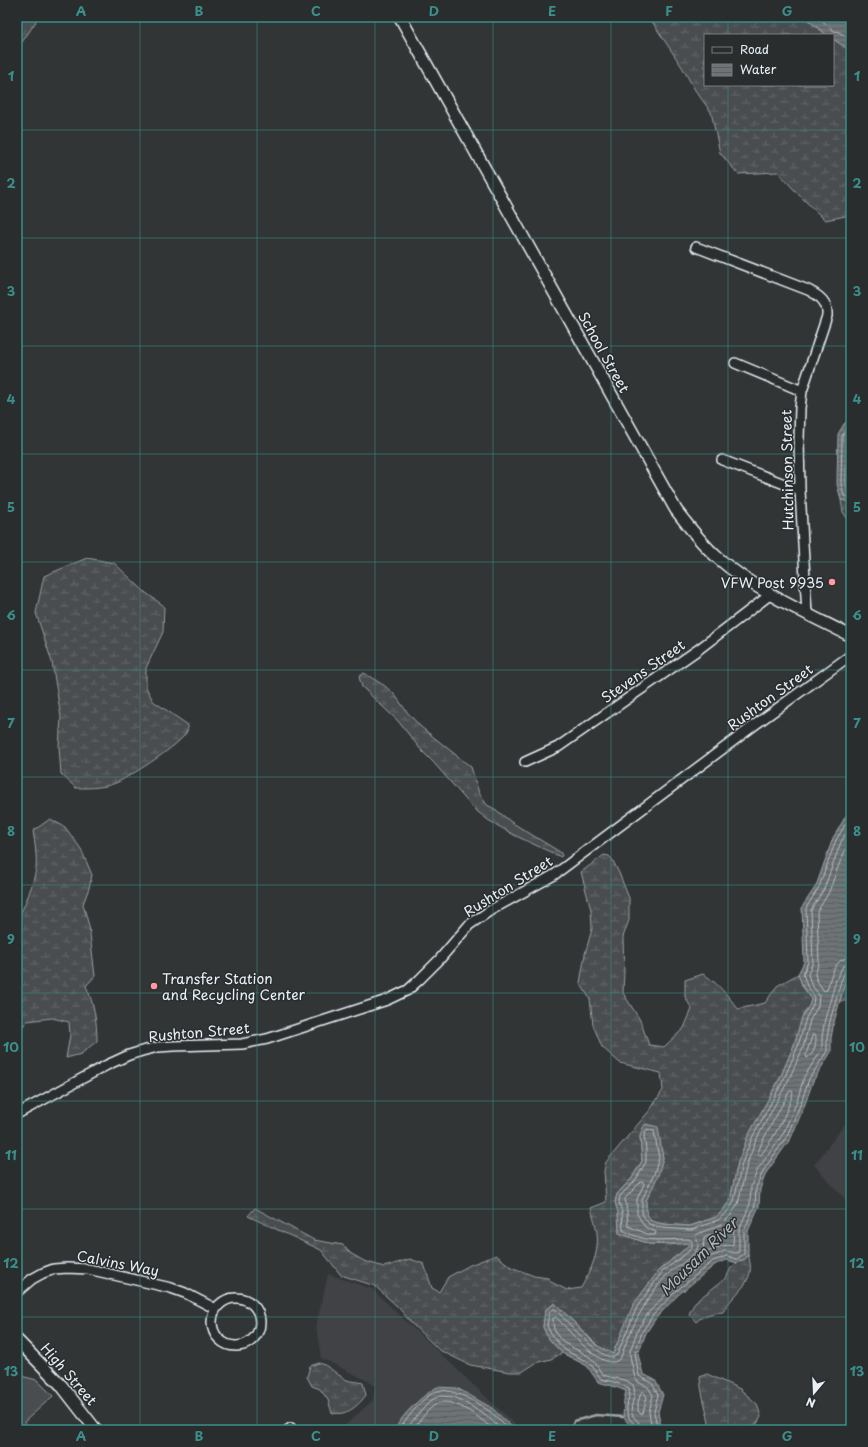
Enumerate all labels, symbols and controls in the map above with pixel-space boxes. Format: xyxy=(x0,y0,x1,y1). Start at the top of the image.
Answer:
text: A xyxy=(76,1,86,20)
text: B xyxy=(195,1,204,20)
text: C xyxy=(311,1,321,20)
text: D xyxy=(429,1,439,20)
text: E xyxy=(548,1,556,20)
text: F xyxy=(665,1,673,20)
text: G xyxy=(782,1,792,20)
legend xyxy=(704,34,834,86)
text: Road xyxy=(740,40,769,58)
text: Water xyxy=(740,60,777,78)
text: 1 xyxy=(8,66,14,85)
text: 1 xyxy=(854,66,860,85)
text: 2 xyxy=(6,173,16,192)
text: 2 xyxy=(852,173,862,192)
text: 3 xyxy=(7,281,16,300)
text: 3 xyxy=(853,281,862,300)
street label: School Street xyxy=(573,308,635,397)
text: 4 xyxy=(7,389,16,408)
text: 4 xyxy=(853,389,862,408)
street label: Hutchinson Street xyxy=(775,409,799,531)
text: 5 xyxy=(7,497,15,516)
text: 5 xyxy=(853,497,861,516)
place label: VFW Post 9935 xyxy=(721,572,824,593)
marker: VFW Post 9935 xyxy=(827,577,837,587)
text: 6 xyxy=(6,605,16,624)
text: 6 xyxy=(852,605,862,624)
street label: Stevens Street xyxy=(597,634,689,708)
street label: Rushton Street xyxy=(723,659,817,735)
text: 7 xyxy=(7,713,15,732)
text: 7 xyxy=(853,713,861,732)
text: 8 xyxy=(7,821,15,840)
text: 8 xyxy=(853,821,861,840)
street label: Rushton Street xyxy=(460,850,557,922)
text: 9 xyxy=(7,929,15,948)
text: 9 xyxy=(853,929,861,948)
place label: Transfer Station and Recycling Center xyxy=(162,968,306,1005)
marker: Transfer Station and Recycling Center xyxy=(149,981,159,991)
street label: Rushton Street xyxy=(148,1017,251,1047)
text: 10 xyxy=(3,1037,19,1056)
text: 10 xyxy=(849,1037,865,1056)
text: 11 xyxy=(5,1145,17,1164)
text: 11 xyxy=(851,1145,863,1164)
water label: Mousam River xyxy=(654,1210,744,1300)
street label: Calvins Way xyxy=(75,1245,161,1281)
text: 12 xyxy=(3,1253,19,1272)
text: 12 xyxy=(849,1253,865,1272)
street label: High Street xyxy=(36,1338,102,1410)
text: 13 xyxy=(4,1361,19,1380)
text: 13 xyxy=(850,1361,865,1380)
north arrow xyxy=(794,1373,834,1413)
text: N xyxy=(803,1393,817,1412)
text: A xyxy=(76,1426,86,1445)
text: B xyxy=(195,1426,204,1445)
text: C xyxy=(311,1426,321,1445)
text: D xyxy=(429,1426,439,1445)
text: E xyxy=(548,1426,556,1445)
text: F xyxy=(665,1426,673,1445)
text: G xyxy=(782,1426,792,1445)

